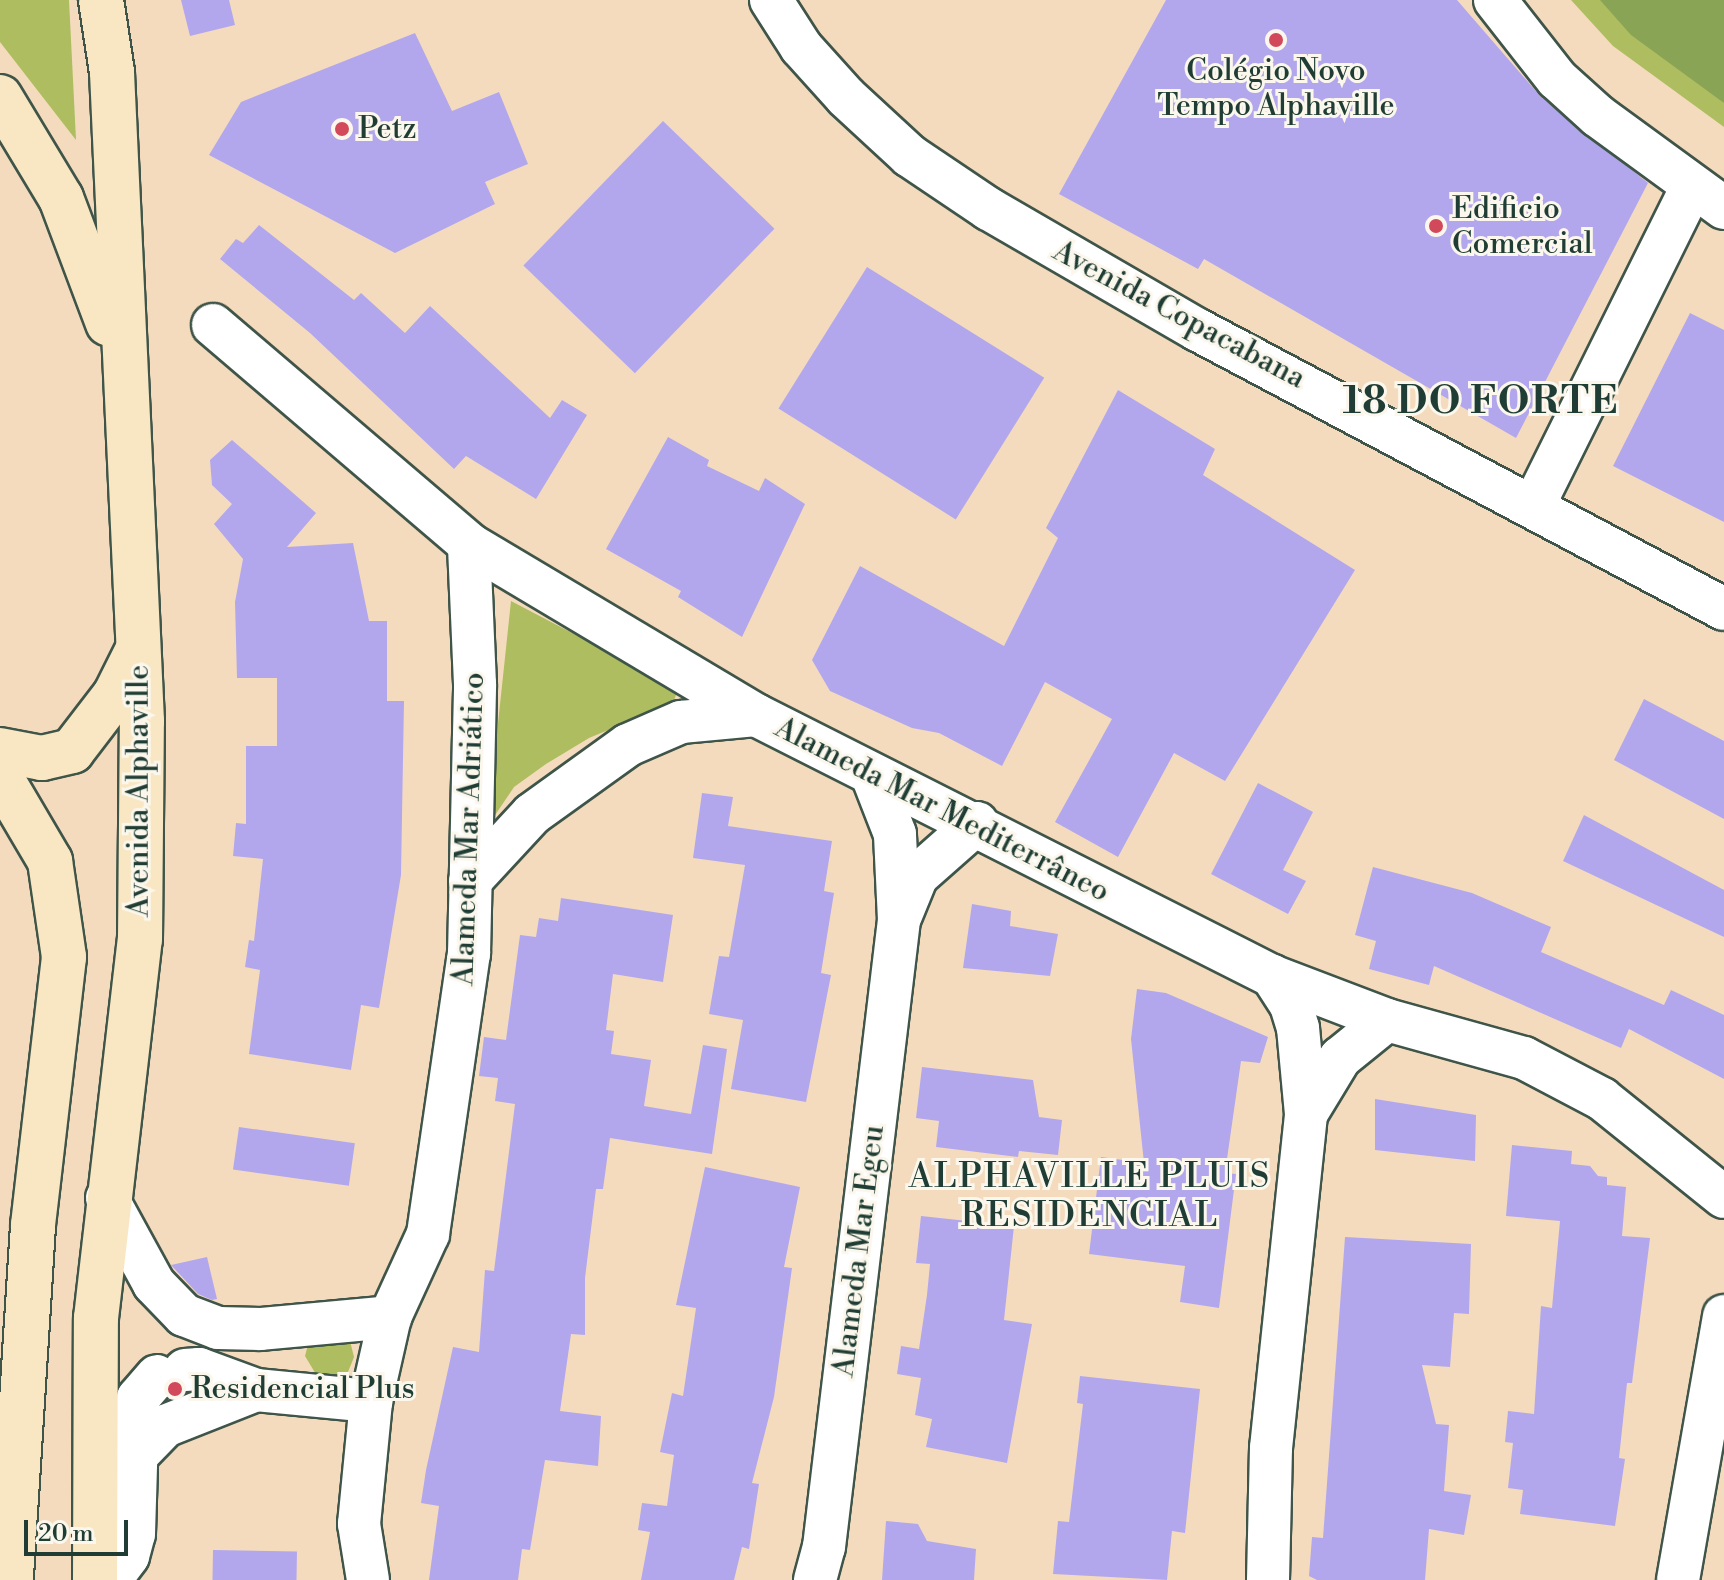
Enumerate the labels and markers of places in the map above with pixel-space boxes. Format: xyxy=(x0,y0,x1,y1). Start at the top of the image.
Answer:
marker: Colégio Novo Tempo Alphaville xyxy=(1267,31,1285,49)
place label: Colégio Novo Tempo Alphaville xyxy=(1157,53,1395,124)
place label: Petz xyxy=(358,111,417,147)
marker: Petz xyxy=(333,120,351,138)
place label: Edificio Comercial xyxy=(1452,191,1593,262)
marker: Edificio Comercial xyxy=(1427,217,1445,235)
place label: Residencial Plus xyxy=(191,1371,415,1407)
marker: Residencial Plus xyxy=(166,1380,184,1398)

